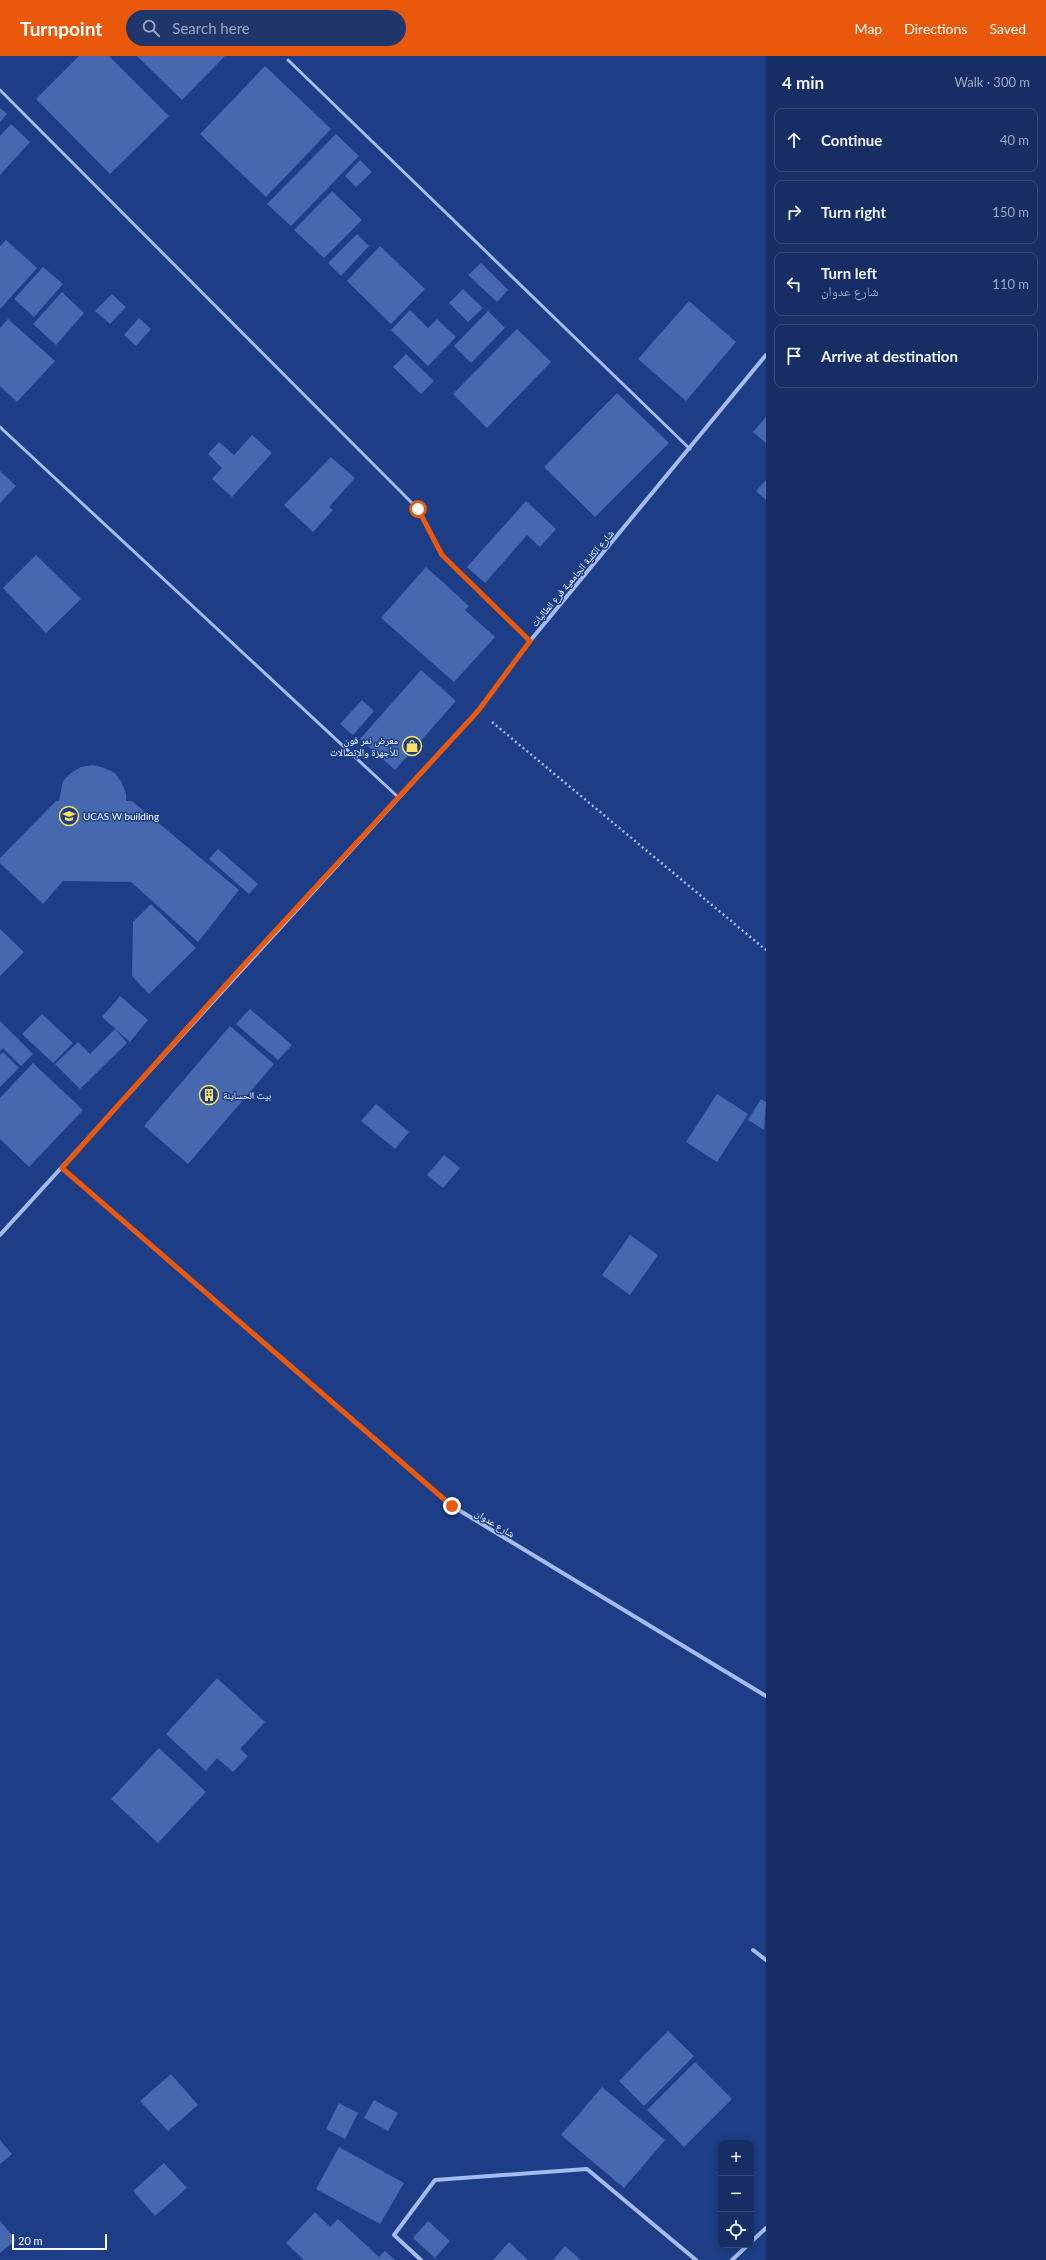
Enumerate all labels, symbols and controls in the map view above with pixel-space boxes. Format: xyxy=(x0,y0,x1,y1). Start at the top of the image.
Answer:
search box xyxy=(126,10,406,46)
text: Turnpoint xyxy=(20,17,102,40)
icon: search xyxy=(140,17,162,39)
text: Search here xyxy=(172,19,250,37)
text: Map xyxy=(855,20,882,37)
text: Directions xyxy=(904,20,967,37)
text: Saved xyxy=(989,20,1026,37)
text: 4 min xyxy=(782,72,824,93)
text: Walk · 300 m xyxy=(954,74,1030,90)
icon: ahead xyxy=(783,129,805,151)
text: Continue xyxy=(821,131,882,149)
text: 40 m xyxy=(1000,132,1029,148)
icon: right xyxy=(783,201,805,223)
text: Turn right xyxy=(821,203,886,221)
text: 150 m xyxy=(992,204,1029,220)
text: Turn left xyxy=(821,264,877,282)
icon: left xyxy=(783,273,805,295)
text: 110 m xyxy=(992,276,1029,292)
text: شارع عدوان xyxy=(821,283,879,299)
icon: arrive xyxy=(783,345,805,367)
text: Arrive at destination xyxy=(821,347,958,365)
route start xyxy=(409,500,427,518)
street label: شارع الكلية الجامعية فرع الطالبات xyxy=(528,527,617,629)
place label: معرض نمر فون للأجهزة والإتصالات xyxy=(330,734,398,759)
shop icon: معرض نمر فون للأجهزة والإتصالات xyxy=(401,735,423,757)
school or university icon: UCAS W building xyxy=(58,805,80,827)
place label: UCAS W building xyxy=(83,810,159,822)
building icon: بيت الحساينة xyxy=(198,1084,220,1106)
place label: بيت الحساينة xyxy=(223,1089,272,1101)
route end xyxy=(443,1497,461,1515)
street label: شارع عدوان xyxy=(472,1506,517,1541)
map controls xyxy=(718,2140,754,2248)
button: + xyxy=(718,2140,754,2176)
button: − xyxy=(718,2176,754,2212)
button: locate xyxy=(718,2212,754,2248)
scale bar xyxy=(12,2232,107,2251)
text: 20 m xyxy=(18,2234,43,2247)

